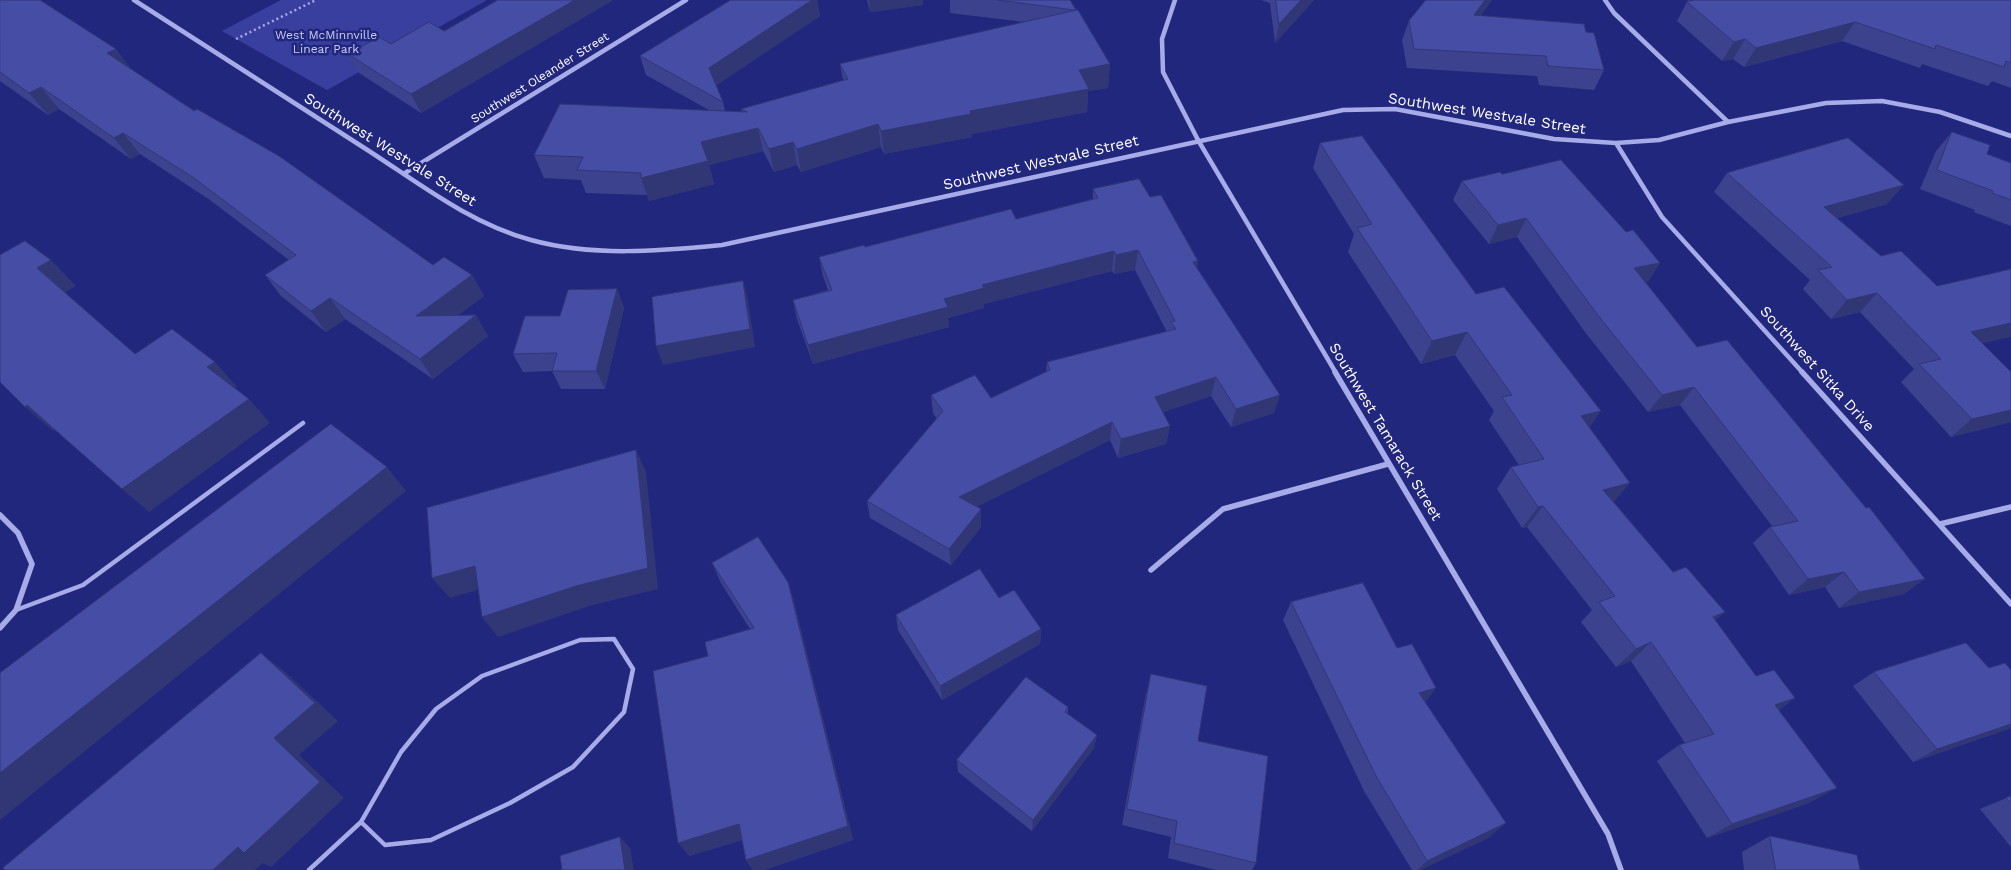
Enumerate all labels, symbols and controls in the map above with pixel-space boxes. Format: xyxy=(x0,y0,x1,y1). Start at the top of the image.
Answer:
park label: West McMinnville Linear Park xyxy=(275,28,377,56)
street label: Southwest Oleander Street xyxy=(468,29,612,127)
street label: Southwest Westvale Street xyxy=(300,89,480,211)
street label: Southwest Westvale Street xyxy=(1387,89,1587,139)
street label: Southwest Westvale Street xyxy=(942,132,1140,194)
street label: Southwest Sitka Drive xyxy=(1756,303,1878,435)
street label: Southwest Tamarack Street xyxy=(1325,340,1445,524)

